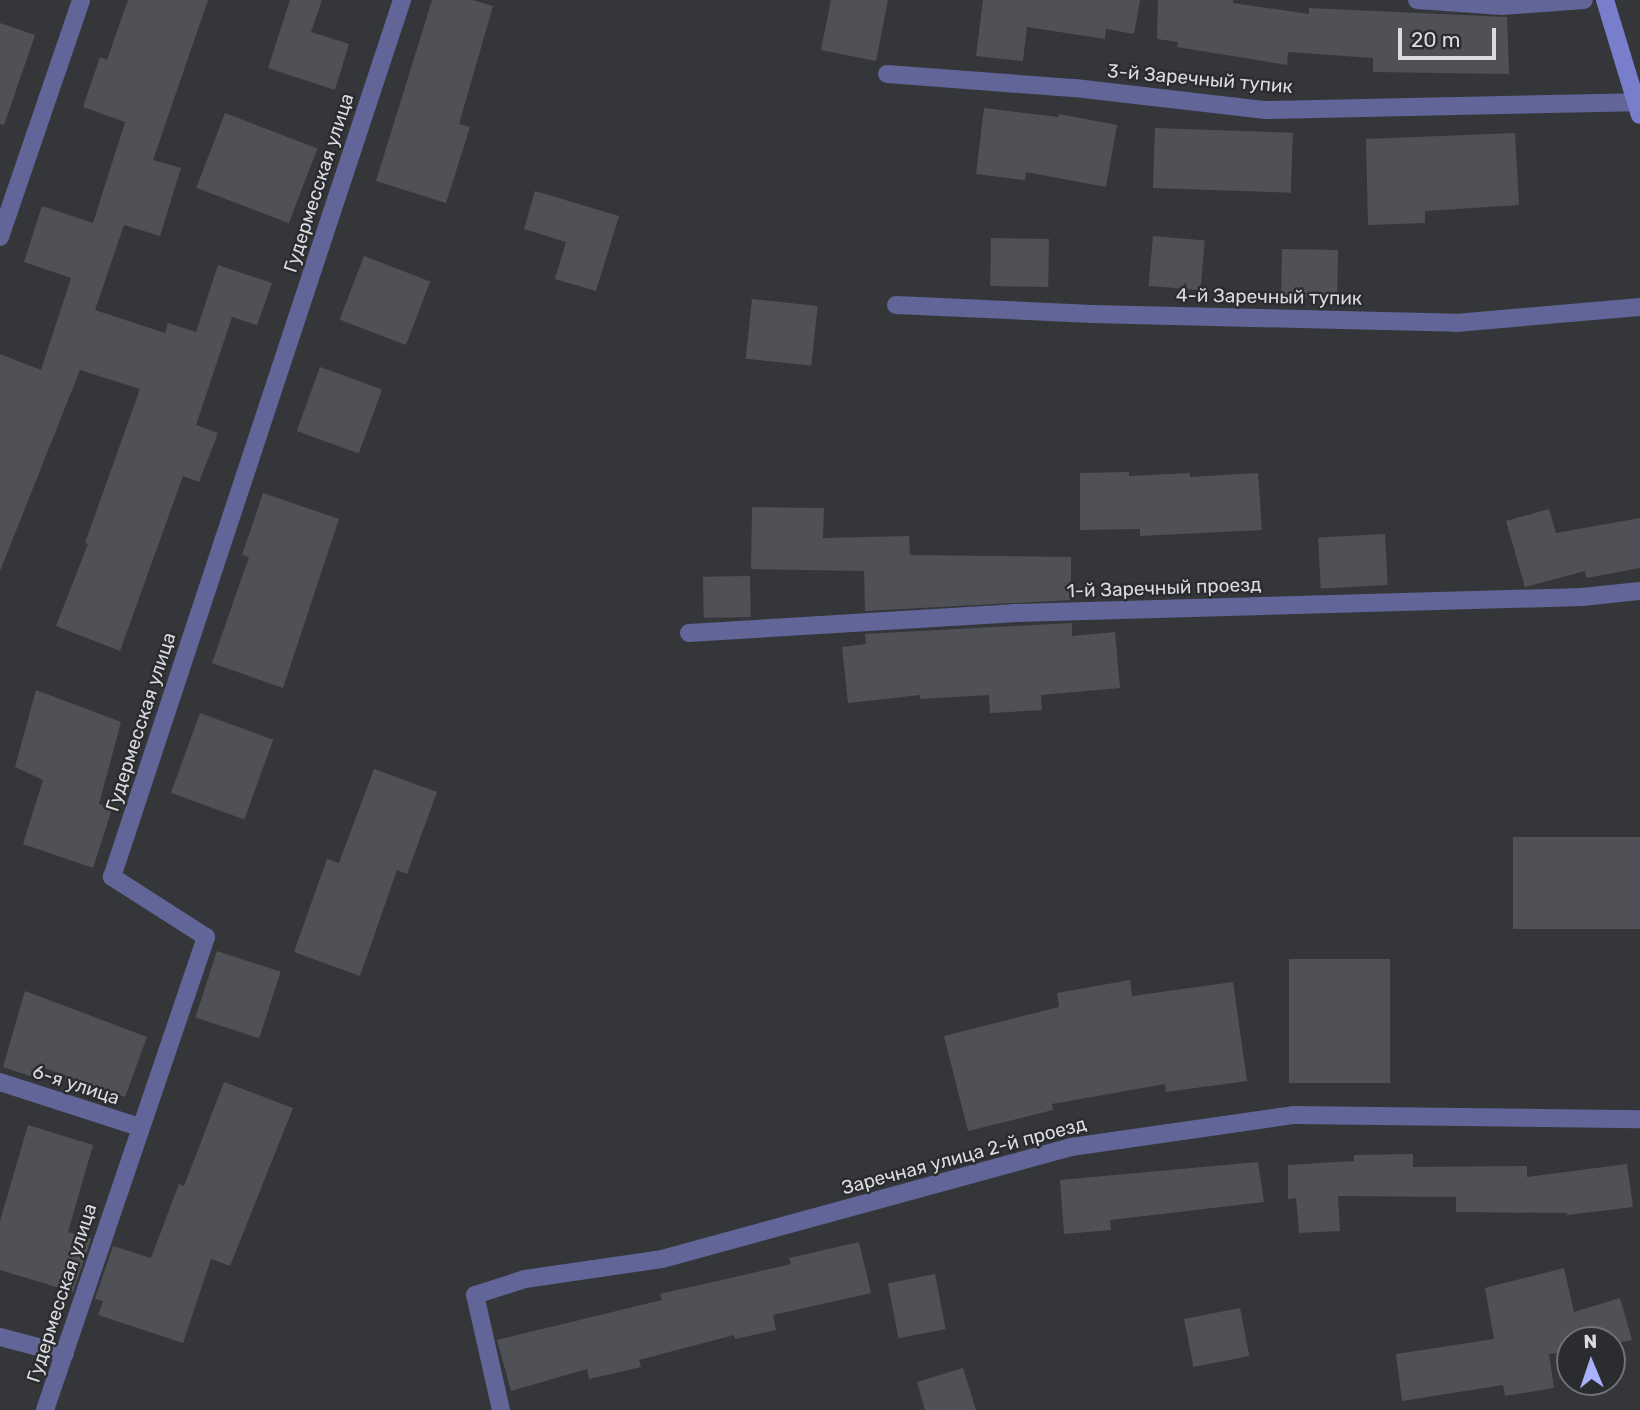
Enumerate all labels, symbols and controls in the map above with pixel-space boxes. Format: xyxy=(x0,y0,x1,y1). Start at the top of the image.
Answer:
scale bar xyxy=(1402,14,1500,58)
text: 20 m xyxy=(1411,27,1460,52)
street label: 3-й Заречный тупик xyxy=(1106,60,1294,98)
street label: Гудермесская улица xyxy=(279,91,359,275)
street label: 4-й Заречный тупик xyxy=(1176,284,1362,310)
street label: 1-й Заречный проезд xyxy=(1066,573,1262,603)
street label: Гудермесская улица xyxy=(101,630,181,814)
street label: 6-я улица xyxy=(30,1060,122,1110)
street label: Заречная улица 2-й проезд xyxy=(839,1112,1089,1200)
street label: Гудермесская улица xyxy=(22,1201,102,1385)
north arrow xyxy=(1556,1326,1626,1396)
text: N xyxy=(1583,1330,1598,1353)

